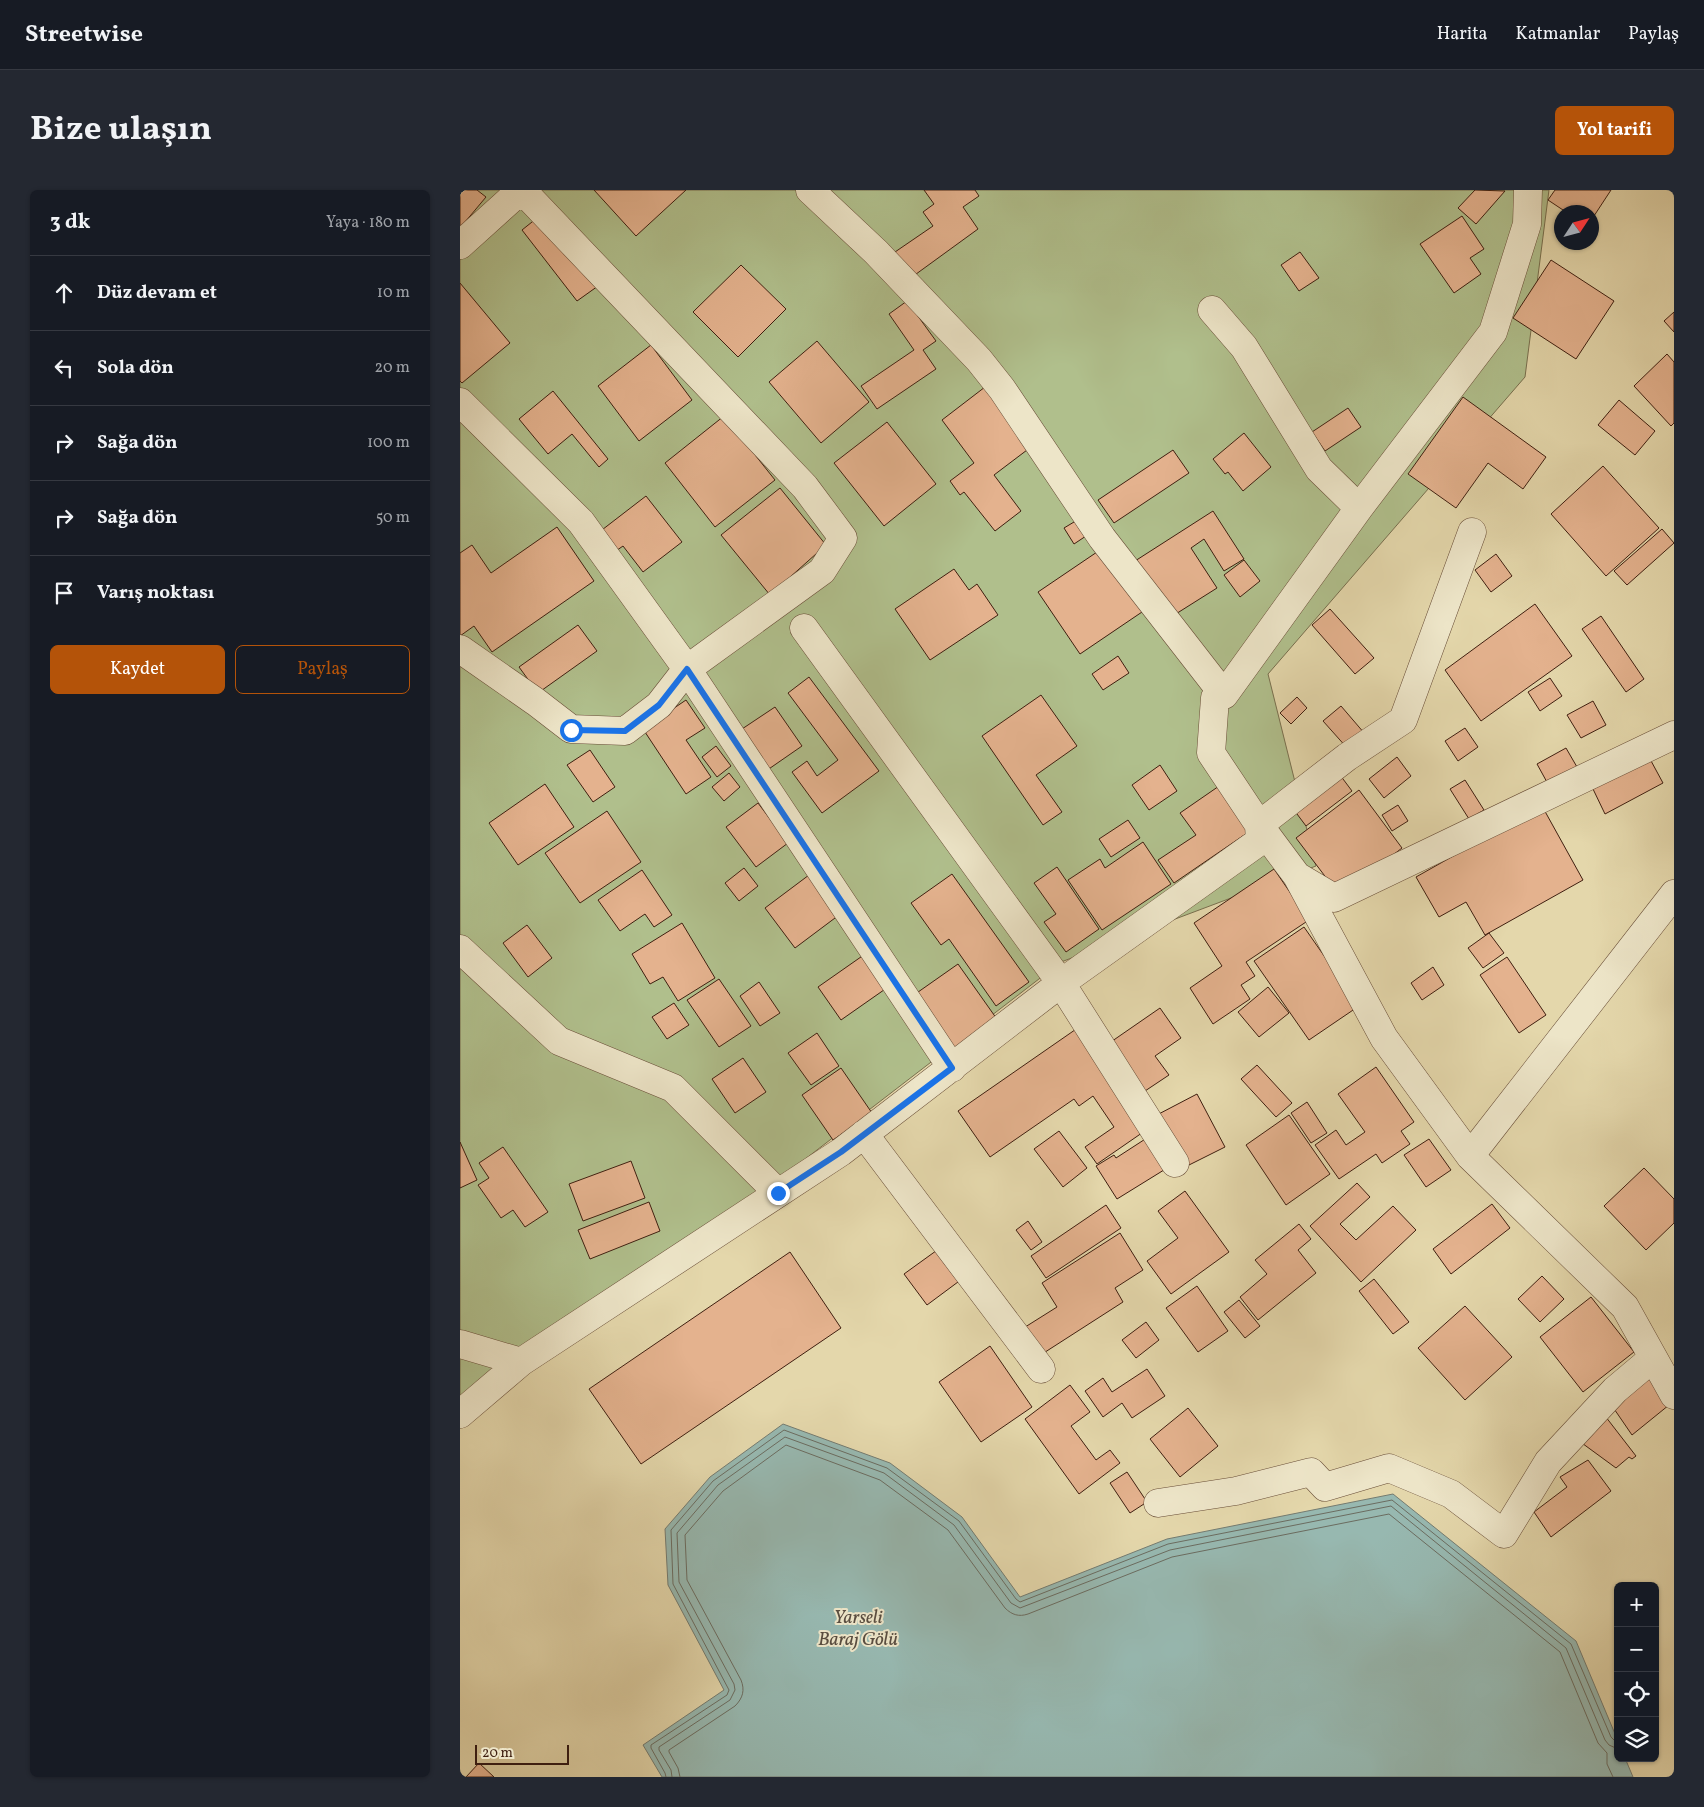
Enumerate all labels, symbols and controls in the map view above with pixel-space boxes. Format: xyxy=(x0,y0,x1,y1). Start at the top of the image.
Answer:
text: Streetwise xyxy=(25,18,143,52)
text: Harita xyxy=(1437,22,1488,47)
text: Katmanlar xyxy=(1516,22,1600,47)
text: Paylaş xyxy=(1628,22,1679,47)
text: Bize ulaşın xyxy=(30,106,212,154)
button: Yol tarifi xyxy=(1555,106,1674,155)
north arrow xyxy=(1554,205,1599,250)
text: 3 dk xyxy=(50,208,90,237)
text: Yaya · 180 m xyxy=(326,212,410,234)
icon: ahead xyxy=(50,279,78,307)
text: Düz devam et xyxy=(97,280,217,306)
text: 10 m xyxy=(377,282,410,304)
icon: left xyxy=(50,354,78,382)
text: Sola dön xyxy=(97,355,174,381)
text: 20 m xyxy=(375,357,410,379)
icon: right xyxy=(50,429,78,457)
text: Sağa dön xyxy=(97,430,177,456)
text: 100 m xyxy=(367,432,410,454)
icon: right xyxy=(50,504,78,532)
text: Sağa dön xyxy=(97,505,177,531)
text: 50 m xyxy=(376,507,410,529)
icon: arrive xyxy=(50,579,78,607)
text: Varış noktası xyxy=(97,580,214,606)
button: Kaydet xyxy=(50,645,225,694)
button: Paylaş xyxy=(235,645,410,694)
route start xyxy=(560,719,583,742)
route end xyxy=(767,1182,790,1205)
map controls xyxy=(1614,1582,1659,1762)
button: + xyxy=(1614,1582,1659,1627)
water label: Yarseli Baraj Gölü xyxy=(818,1605,898,1653)
button: − xyxy=(1614,1627,1659,1672)
button: locate xyxy=(1614,1672,1659,1717)
button: layers xyxy=(1614,1717,1659,1762)
scale bar xyxy=(475,1742,569,1765)
text: 20 m xyxy=(482,1744,513,1763)

